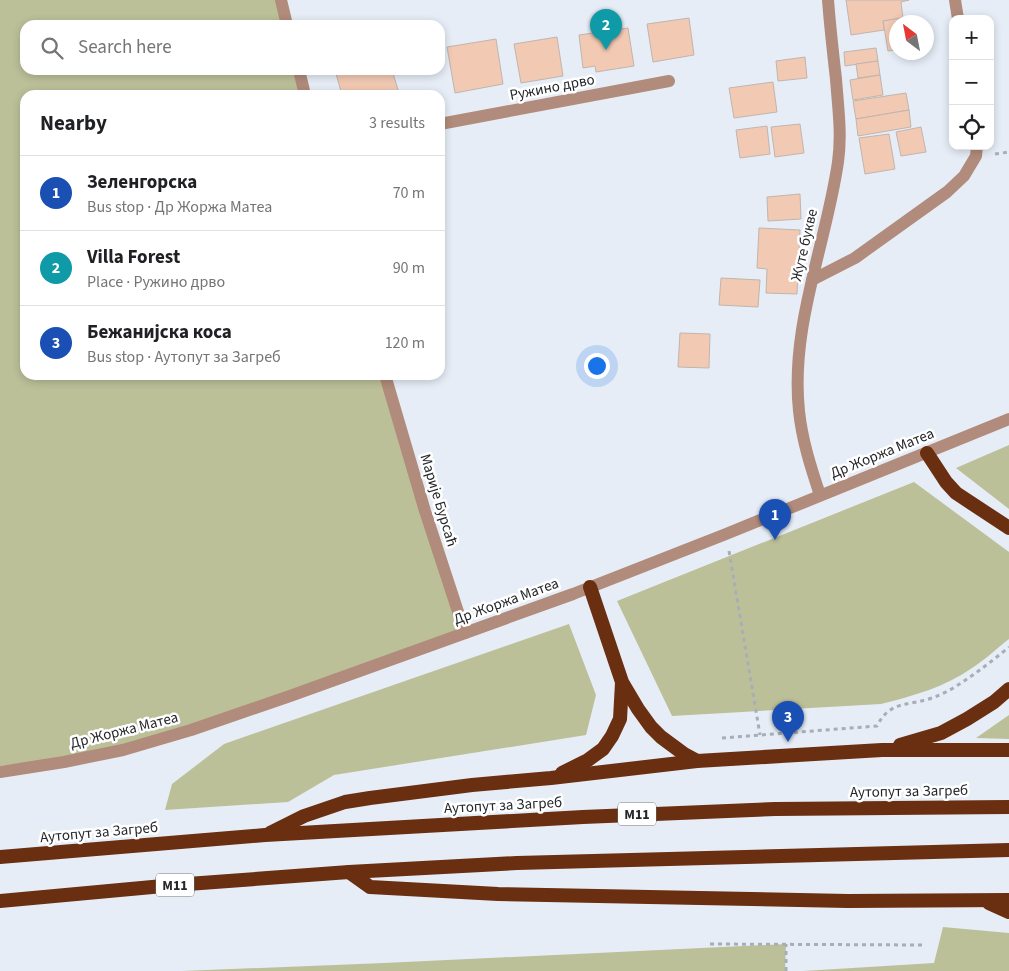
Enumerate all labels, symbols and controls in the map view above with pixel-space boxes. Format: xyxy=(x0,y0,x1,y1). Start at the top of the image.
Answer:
pin: 2 xyxy=(590,9,622,50)
north arrow xyxy=(889,15,934,60)
map controls xyxy=(949,15,994,150)
button: + xyxy=(949,15,994,60)
search box xyxy=(20,20,445,75)
icon: search xyxy=(38,34,66,62)
text: Search here xyxy=(78,34,172,61)
button: − xyxy=(949,60,994,105)
street label: Ружино дрво xyxy=(508,69,596,106)
button: locate xyxy=(949,105,994,150)
text: Nearby xyxy=(40,108,107,138)
text: 3 results xyxy=(369,112,425,134)
text: Зеленгорска xyxy=(87,169,197,196)
text: 1 xyxy=(52,182,60,204)
text: 70 m xyxy=(393,182,425,204)
text: Bus stop · Др Жоржа Матеа xyxy=(87,196,272,218)
street label: Жуте букве xyxy=(786,207,823,283)
text: Villa Forest xyxy=(87,244,180,271)
text: 2 xyxy=(52,257,60,279)
text: 90 m xyxy=(393,257,425,279)
text: Place · Ружино дрво xyxy=(87,271,225,293)
text: Бежанијска коса xyxy=(87,319,232,346)
text: 3 xyxy=(52,332,60,354)
text: 120 m xyxy=(385,332,425,354)
text: Bus stop · Аутопут за Загреб xyxy=(87,346,281,368)
your location xyxy=(584,353,610,379)
street label: Др Жоржа Матеа xyxy=(827,423,937,484)
street label: Марије Бурсаћ xyxy=(414,451,463,549)
pin: 1 xyxy=(759,499,791,540)
street label: Др Жоржа Матеа xyxy=(451,573,562,630)
pin: 3 xyxy=(772,701,804,742)
street label: Др Жоржа Матеа xyxy=(68,707,180,754)
street label: Аутопут за Загреб xyxy=(850,780,968,803)
street label: Аутопут за Загреб xyxy=(443,792,563,819)
road number: M11 xyxy=(618,802,656,826)
street label: Аутопут за Загреб xyxy=(39,817,159,848)
road number: M11 xyxy=(156,874,194,896)

